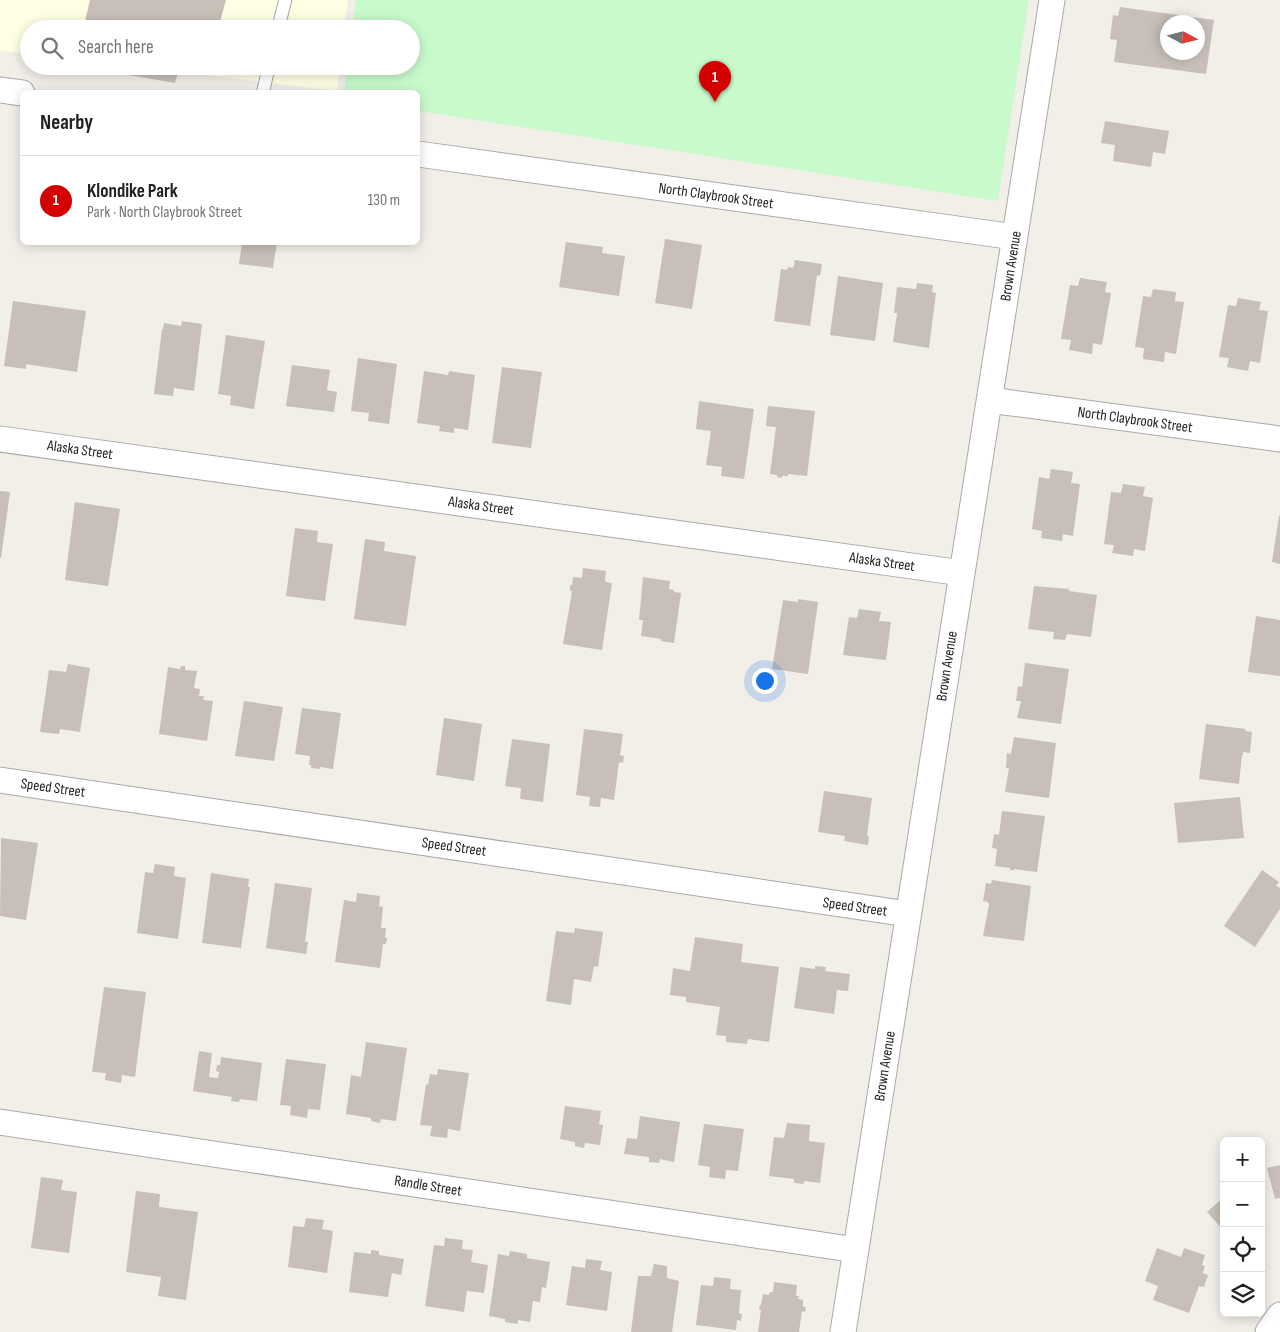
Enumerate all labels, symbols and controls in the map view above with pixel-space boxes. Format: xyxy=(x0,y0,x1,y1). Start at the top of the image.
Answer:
north arrow xyxy=(1160,15,1205,60)
search box xyxy=(20,20,420,75)
icon: search xyxy=(38,34,66,62)
text: Search here xyxy=(78,36,154,59)
pin: 1 xyxy=(699,61,731,102)
text: Nearby xyxy=(40,110,93,135)
street label: North Claybrook Street xyxy=(657,179,775,214)
text: Klondike Park xyxy=(87,180,178,203)
text: 1 xyxy=(53,191,59,210)
text: 130 m xyxy=(368,191,400,210)
text: Park · North Claybrook Street xyxy=(87,203,242,222)
street label: Brown Avenue xyxy=(996,230,1026,302)
street label: North Claybrook Street xyxy=(1076,403,1194,438)
street label: Alaska Street xyxy=(45,436,114,464)
street label: Alaska Street xyxy=(446,492,515,520)
street label: Alaska Street xyxy=(847,548,916,576)
street label: Brown Avenue xyxy=(932,630,962,702)
your location xyxy=(752,668,778,694)
street label: Speed Street xyxy=(20,774,87,802)
street label: Speed Street xyxy=(421,833,488,861)
street label: Speed Street xyxy=(822,893,889,921)
street label: Brown Avenue xyxy=(870,1030,900,1102)
map controls xyxy=(1220,1137,1265,1317)
button: + xyxy=(1220,1137,1265,1182)
street label: Randle Street xyxy=(393,1171,464,1201)
button: − xyxy=(1220,1182,1265,1227)
button: locate xyxy=(1220,1227,1265,1272)
button: layers xyxy=(1220,1272,1265,1317)

